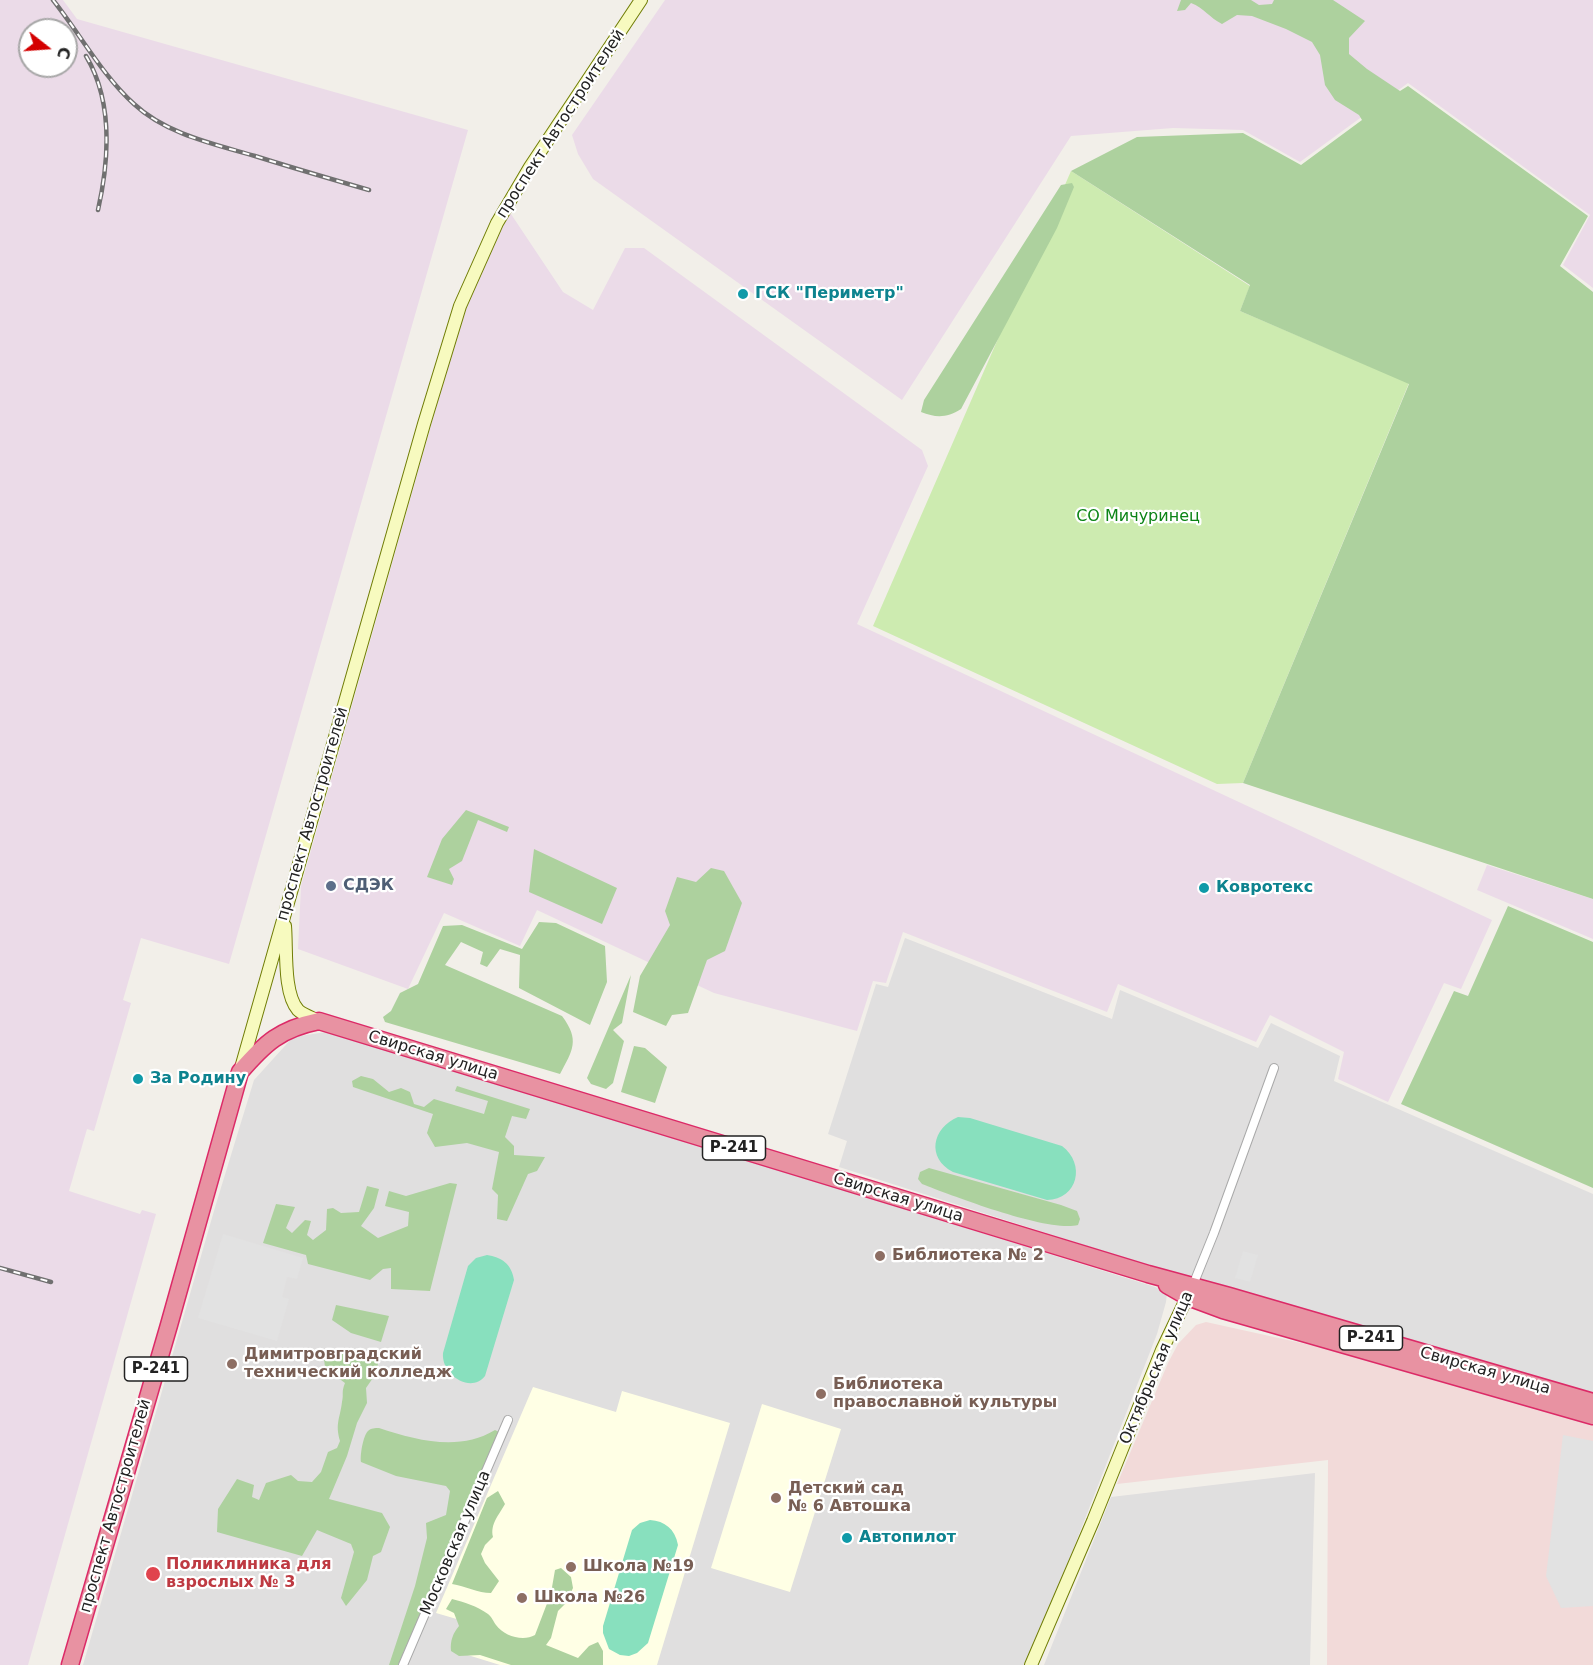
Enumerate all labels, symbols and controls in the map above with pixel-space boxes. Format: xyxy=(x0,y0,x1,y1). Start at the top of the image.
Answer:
north arrow xyxy=(18,18,78,78)
street label: проспект Автостроителей xyxy=(493,26,629,222)
text: С xyxy=(53,44,75,61)
place label: ГСК "Периметр" xyxy=(755,284,904,304)
marker: ГСК "Периметр" xyxy=(736,287,750,301)
park label: СО Мичуринец xyxy=(1076,507,1200,527)
street label: проспект Автостроителей xyxy=(273,705,353,923)
place label: СДЭК xyxy=(343,876,394,896)
place label: Ковротекс xyxy=(1216,878,1313,898)
marker: СДЭК xyxy=(324,879,338,893)
marker: Ковротекс xyxy=(1197,881,1211,895)
street label: Свирская улица xyxy=(366,1027,500,1085)
place label: За Родину xyxy=(150,1069,246,1089)
marker: За Родину xyxy=(131,1072,145,1086)
road number: Р-241 xyxy=(702,1136,766,1160)
street label: Свирская улица xyxy=(831,1169,965,1227)
place label: Библиотека № 2 xyxy=(892,1246,1044,1266)
marker: Библиотека № 2 xyxy=(873,1249,887,1263)
street label: Октябрьская улица xyxy=(1116,1289,1198,1447)
road number: Р-241 xyxy=(1340,1326,1402,1350)
street label: Свирская улица xyxy=(1418,1343,1552,1399)
place label: Димитровградский технический колледж xyxy=(244,1345,452,1383)
road number: Р-241 xyxy=(124,1357,188,1381)
marker: Димитровградский технический колледж xyxy=(225,1357,239,1371)
place label: Библиотека православной культуры xyxy=(833,1375,1057,1413)
marker: Библиотека православной культуры xyxy=(814,1387,828,1401)
street label: проспект Автостроителей xyxy=(76,1397,156,1615)
street label: Московская улица xyxy=(417,1468,495,1618)
place label: Детский сад № 6 Автошка xyxy=(788,1479,911,1517)
marker: Детский сад № 6 Автошка xyxy=(769,1491,783,1505)
place label: Автопилот xyxy=(859,1528,956,1548)
marker: Автопилот xyxy=(840,1531,854,1545)
place label: Поликлиника для взрослых № 3 xyxy=(166,1555,332,1593)
place label: Школа №19 xyxy=(583,1557,694,1577)
marker: Школа №19 xyxy=(564,1560,578,1574)
marker: Поликлиника для взрослых № 3 xyxy=(144,1565,162,1583)
place label: Школа №26 xyxy=(534,1588,645,1608)
marker: Школа №26 xyxy=(515,1591,529,1605)

